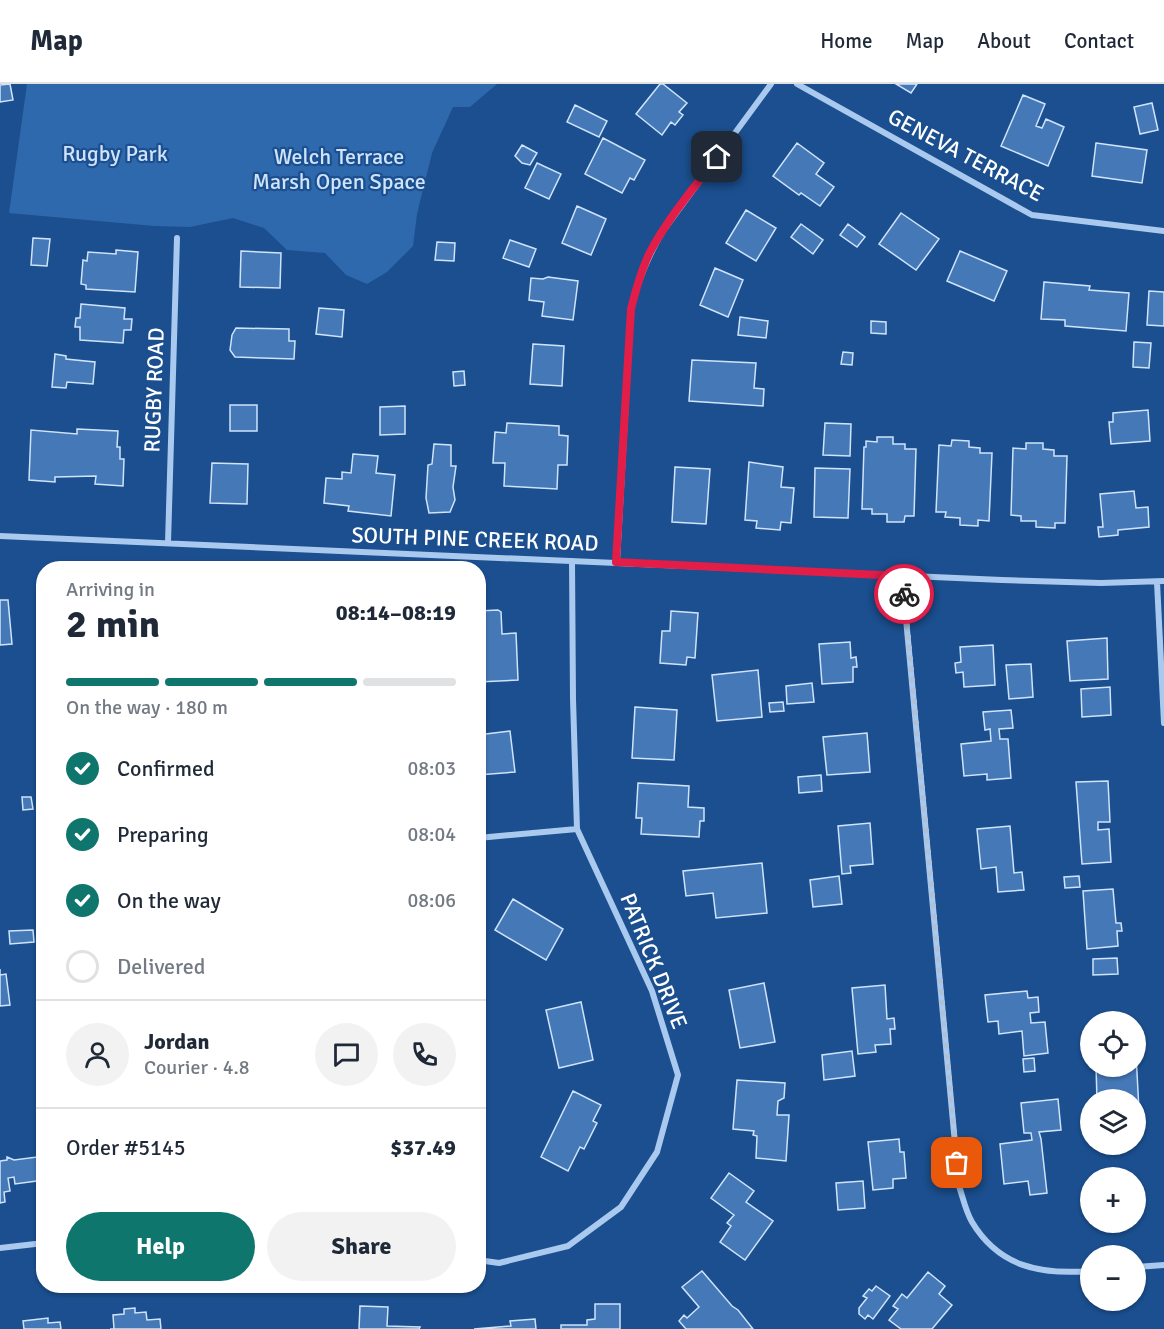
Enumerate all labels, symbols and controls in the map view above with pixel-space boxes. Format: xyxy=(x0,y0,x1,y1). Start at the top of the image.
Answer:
text: Map xyxy=(30,24,83,58)
text: Home xyxy=(820,28,873,54)
text: Map xyxy=(906,28,944,54)
text: About xyxy=(977,28,1031,54)
text: Contact xyxy=(1064,28,1134,54)
street label: GENEVA TERRACE xyxy=(884,103,1048,207)
pin xyxy=(691,131,742,182)
park label: Rugby Park xyxy=(62,140,168,167)
icon: home xyxy=(700,140,733,173)
park label: Welch Terrace Marsh Open Space xyxy=(252,143,426,195)
street label: RUGBY ROAD xyxy=(138,327,170,453)
street label: SOUTH PINE CREEK ROAD xyxy=(351,521,599,557)
courier xyxy=(874,564,934,624)
text: Arriving in xyxy=(66,577,155,602)
icon: bike xyxy=(888,578,921,611)
text: 08:14–08:19 xyxy=(336,599,456,626)
text: 2 min xyxy=(66,600,160,648)
text: On the way · 180 m xyxy=(66,695,228,720)
icon: check xyxy=(66,752,99,785)
text: Confirmed xyxy=(117,755,215,782)
text: 08:03 xyxy=(407,756,456,781)
icon: check xyxy=(66,818,99,851)
text: Preparing xyxy=(117,821,209,848)
text: 08:04 xyxy=(407,822,456,847)
icon: check xyxy=(66,884,99,917)
text: On the way xyxy=(117,887,221,914)
text: 08:06 xyxy=(407,888,456,913)
street label: PATRICK DRIVE xyxy=(615,889,693,1033)
text: Delivered xyxy=(117,953,205,980)
map controls xyxy=(1080,1011,1146,1311)
button: locate xyxy=(1080,1011,1146,1077)
button: person xyxy=(66,1023,129,1086)
button: chat xyxy=(315,1023,378,1086)
button: phone xyxy=(393,1023,456,1086)
text: Jordan xyxy=(144,1028,210,1055)
text: Courier · 4.8 xyxy=(144,1055,250,1080)
button: layers xyxy=(1080,1089,1146,1155)
text: Order #5145 xyxy=(66,1134,186,1161)
text: $37.49 xyxy=(390,1134,456,1161)
pin xyxy=(931,1137,982,1188)
icon: bag xyxy=(940,1146,973,1179)
button: + xyxy=(1080,1167,1146,1233)
button: Help xyxy=(66,1212,255,1281)
button: Share xyxy=(267,1212,456,1281)
button: − xyxy=(1080,1245,1146,1311)

